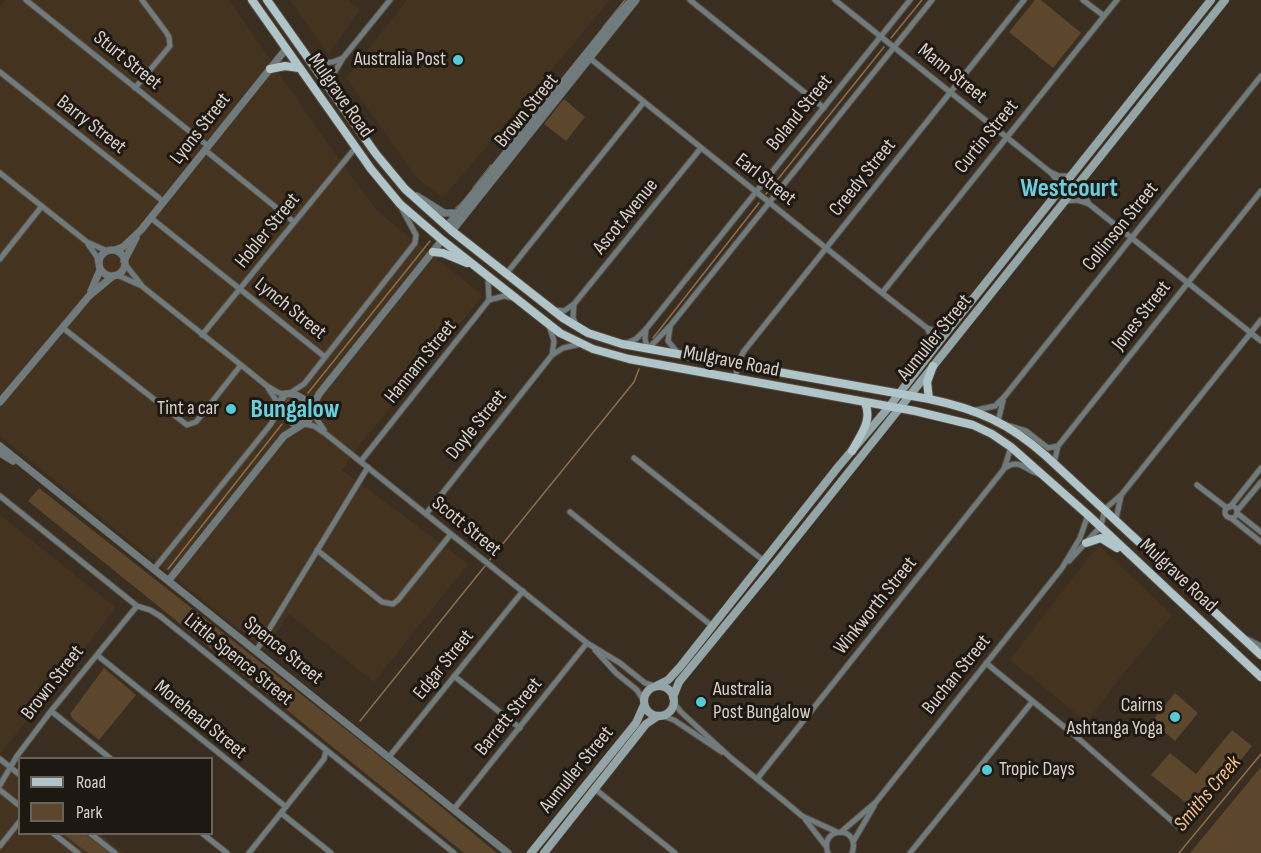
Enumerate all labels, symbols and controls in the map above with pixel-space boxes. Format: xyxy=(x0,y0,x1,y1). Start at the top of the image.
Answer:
street label: Sturt Street xyxy=(88,26,166,96)
street label: Mann Street xyxy=(913,39,991,109)
place label: Australia Post xyxy=(354,48,446,72)
street label: Mulgrave Road xyxy=(302,49,378,143)
marker: Australia Post xyxy=(451,53,465,67)
street label: Brown Street xyxy=(490,69,564,153)
street label: Boland Street xyxy=(762,70,838,156)
street label: Lyons Street xyxy=(166,89,236,169)
street label: Barry Street xyxy=(52,90,130,160)
street label: Curtin Street xyxy=(950,95,1024,179)
street label: Creedy Street xyxy=(825,134,901,222)
street label: Earl Street xyxy=(730,149,800,211)
district label: Westcourt xyxy=(1020,173,1118,205)
street label: Ascot Avenue xyxy=(588,174,664,260)
street label: Collinson Street xyxy=(1078,178,1164,276)
street label: Hobler Street xyxy=(230,189,306,273)
street label: Lynch Street xyxy=(249,273,331,345)
street label: Jones Street xyxy=(1107,276,1177,356)
street label: Aumuller Street xyxy=(893,290,977,386)
street label: Hannam Street xyxy=(380,315,462,409)
street label: Mulgrave Road xyxy=(681,341,781,383)
street label: Doyle Street xyxy=(442,385,512,465)
district label: Bungalow xyxy=(251,394,339,426)
place label: Tint a car xyxy=(157,397,219,421)
marker: Tint a car xyxy=(224,402,238,416)
street label: Scott Street xyxy=(426,492,506,562)
street label: Mulgrave Road xyxy=(1134,534,1222,618)
street label: Winkworth Street xyxy=(829,552,923,660)
street label: Little Spence Street xyxy=(179,609,297,711)
street label: Spence Street xyxy=(239,612,327,690)
street label: Edgar Street xyxy=(409,625,479,705)
street label: Buchan Street xyxy=(918,630,996,720)
street label: Brown Street xyxy=(17,641,89,725)
street label: Barrett Street xyxy=(470,673,548,761)
street label: Morehead Street xyxy=(149,676,251,764)
place label: Australia Post Bungalow xyxy=(713,678,811,725)
place label: Cairns Ashtanga Yoga xyxy=(1067,694,1163,741)
marker: Australia Post Bungalow xyxy=(694,695,708,709)
marker: Cairns Ashtanga Yoga xyxy=(1168,710,1182,724)
street label: Aumuller Street xyxy=(535,722,619,818)
water label: Smiths Creek xyxy=(1169,751,1247,837)
legend xyxy=(18,757,213,835)
place label: Tropic Days xyxy=(999,758,1075,782)
marker: Tropic Days xyxy=(980,763,994,777)
text: Road xyxy=(76,772,106,793)
text: Park xyxy=(76,802,102,823)

